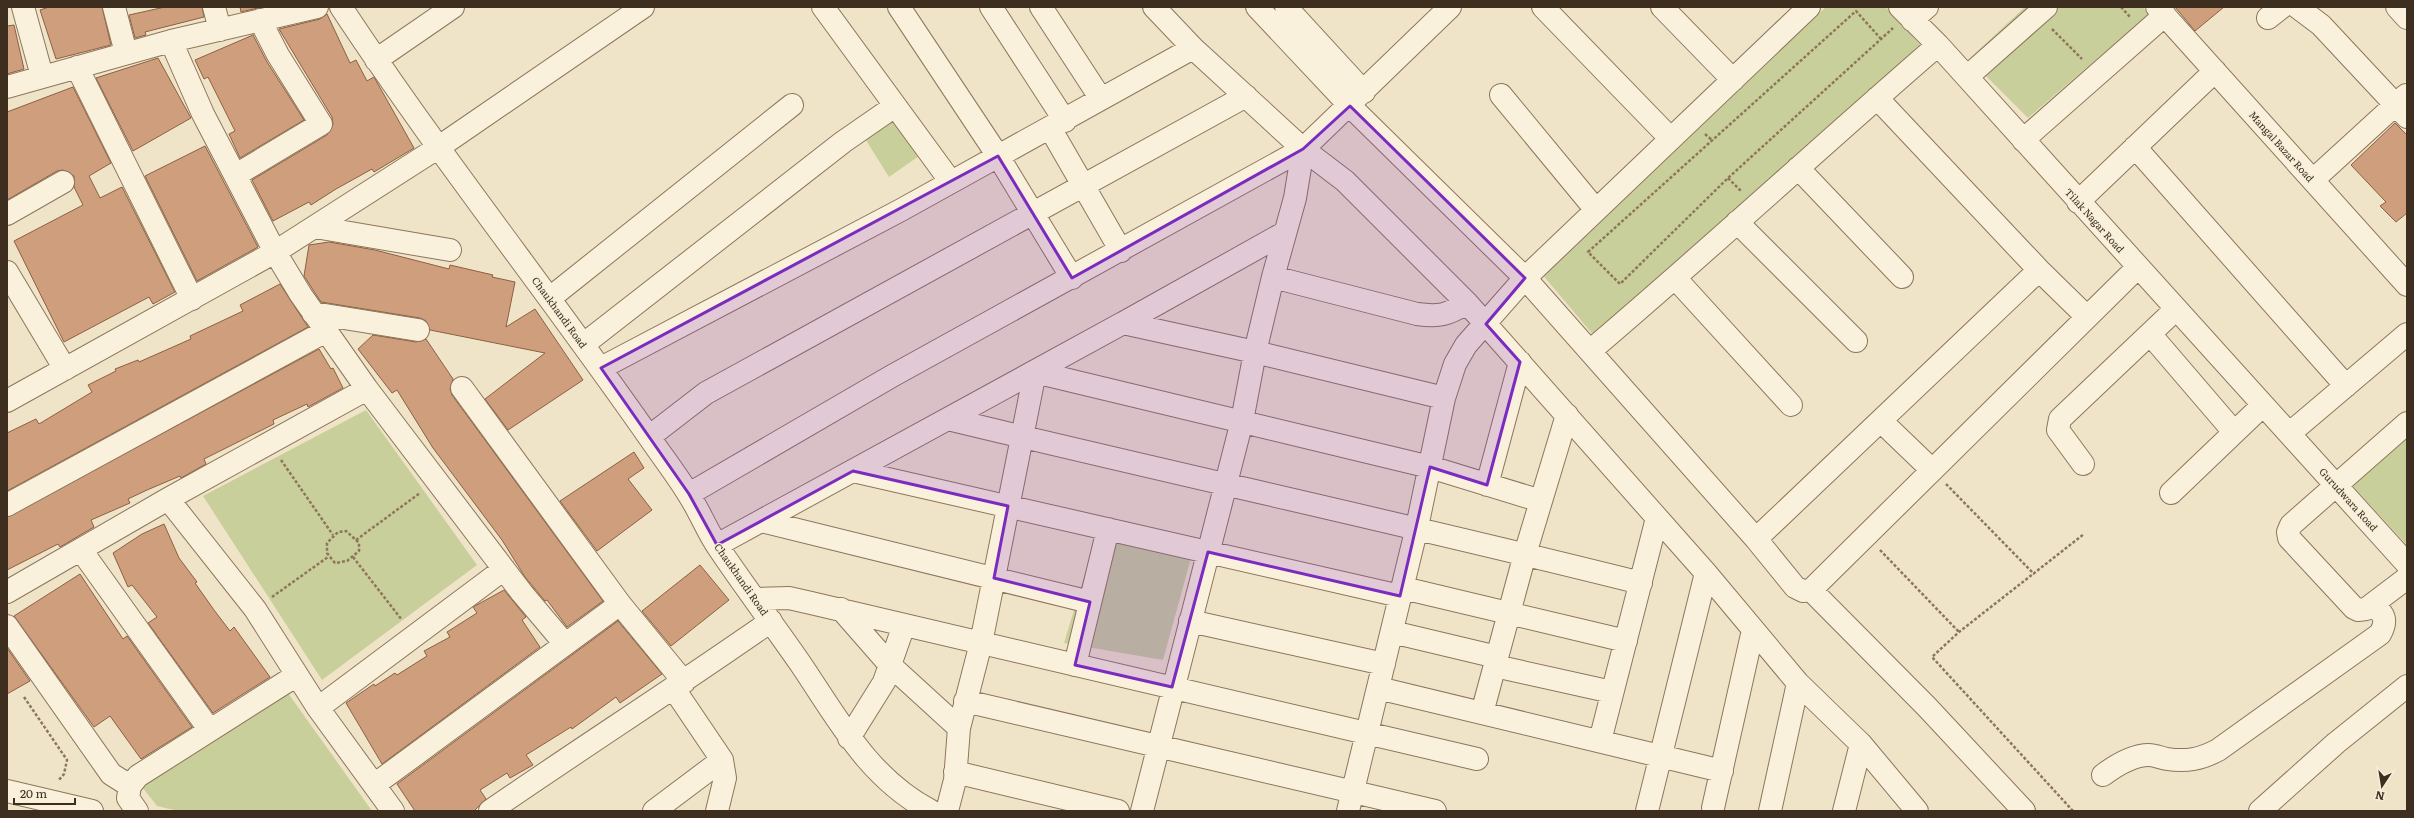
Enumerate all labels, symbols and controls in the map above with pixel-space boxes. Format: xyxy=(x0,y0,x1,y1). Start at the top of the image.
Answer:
street label: Mangal Bazar Road xyxy=(2246,107,2318,185)
street label: Tilak Nagar Road xyxy=(2062,184,2128,256)
street label: Chaukhandi Road xyxy=(529,273,591,351)
street label: Gurudwara Road xyxy=(2316,464,2382,534)
street label: Chaukhandi Road xyxy=(711,540,773,618)
north arrow xyxy=(2362,766,2402,806)
scale bar xyxy=(14,780,75,806)
text: 20 m xyxy=(20,784,47,802)
text: N xyxy=(2374,788,2386,806)

